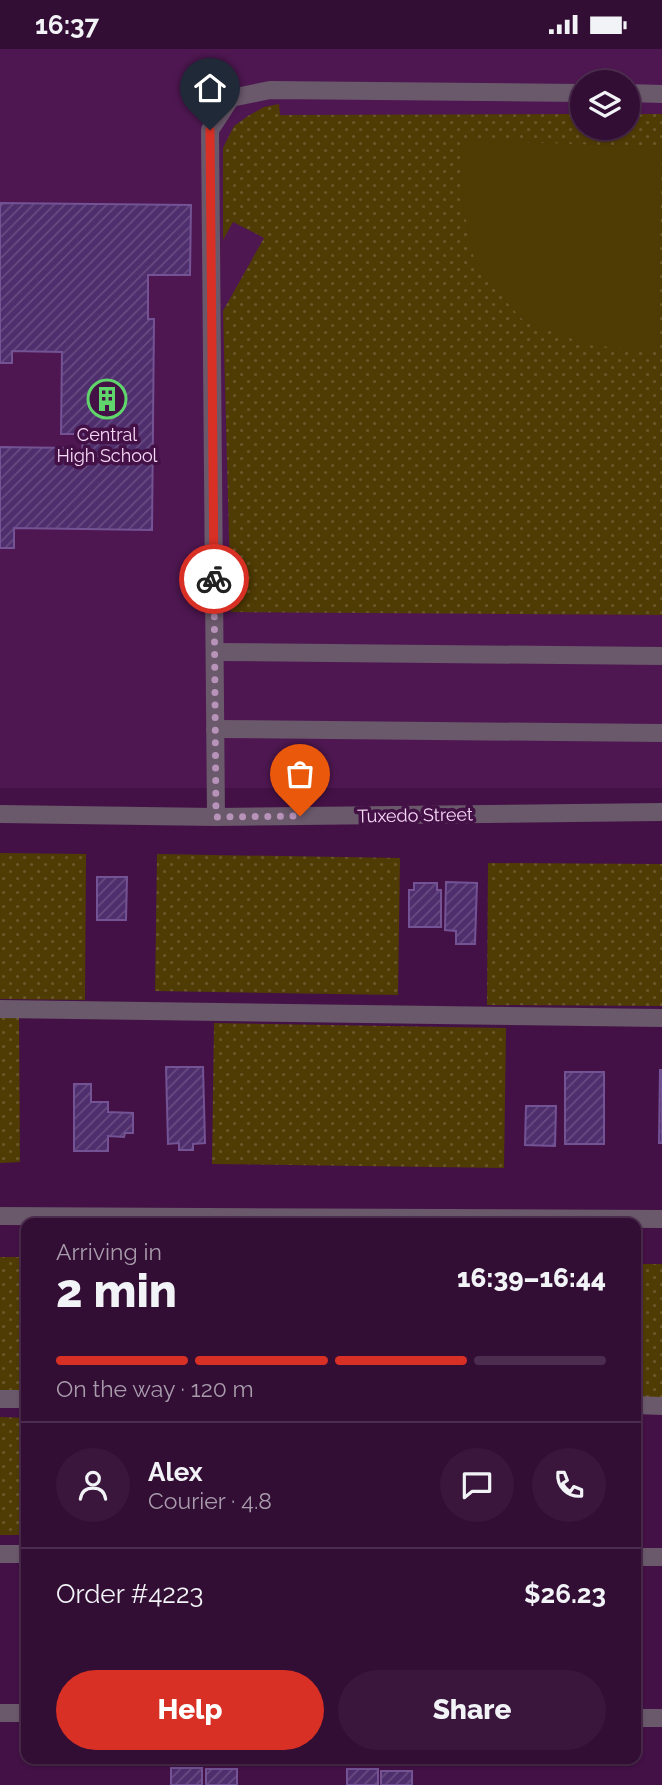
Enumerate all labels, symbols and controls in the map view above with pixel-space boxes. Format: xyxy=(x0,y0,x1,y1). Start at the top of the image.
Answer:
text: 16:37 xyxy=(35,10,99,40)
pin xyxy=(180,58,240,130)
icon: home xyxy=(191,69,229,107)
map controls xyxy=(570,70,640,140)
button: layers xyxy=(570,70,640,140)
building icon: Central High School xyxy=(86,378,128,420)
place label: Central High School xyxy=(56,424,158,466)
courier xyxy=(179,544,249,614)
icon: bike xyxy=(195,560,233,598)
pin xyxy=(270,744,330,816)
icon: bag xyxy=(281,755,319,793)
street label: Tuxedo Street xyxy=(357,803,473,827)
text: Arriving in xyxy=(56,1238,162,1265)
text: 16:39–16:44 xyxy=(457,1263,606,1293)
text: 2 min xyxy=(56,1264,177,1318)
text: On the way · 120 m xyxy=(56,1375,254,1402)
button: person xyxy=(56,1448,130,1522)
button: chat xyxy=(440,1448,514,1522)
button: phone xyxy=(532,1448,606,1522)
text: Alex xyxy=(148,1457,203,1487)
text: Courier · 4.8 xyxy=(148,1487,272,1514)
text: Order #4223 xyxy=(56,1579,203,1609)
text: $26.23 xyxy=(524,1579,606,1609)
button: Help xyxy=(56,1670,324,1750)
button: Share xyxy=(338,1670,606,1750)

